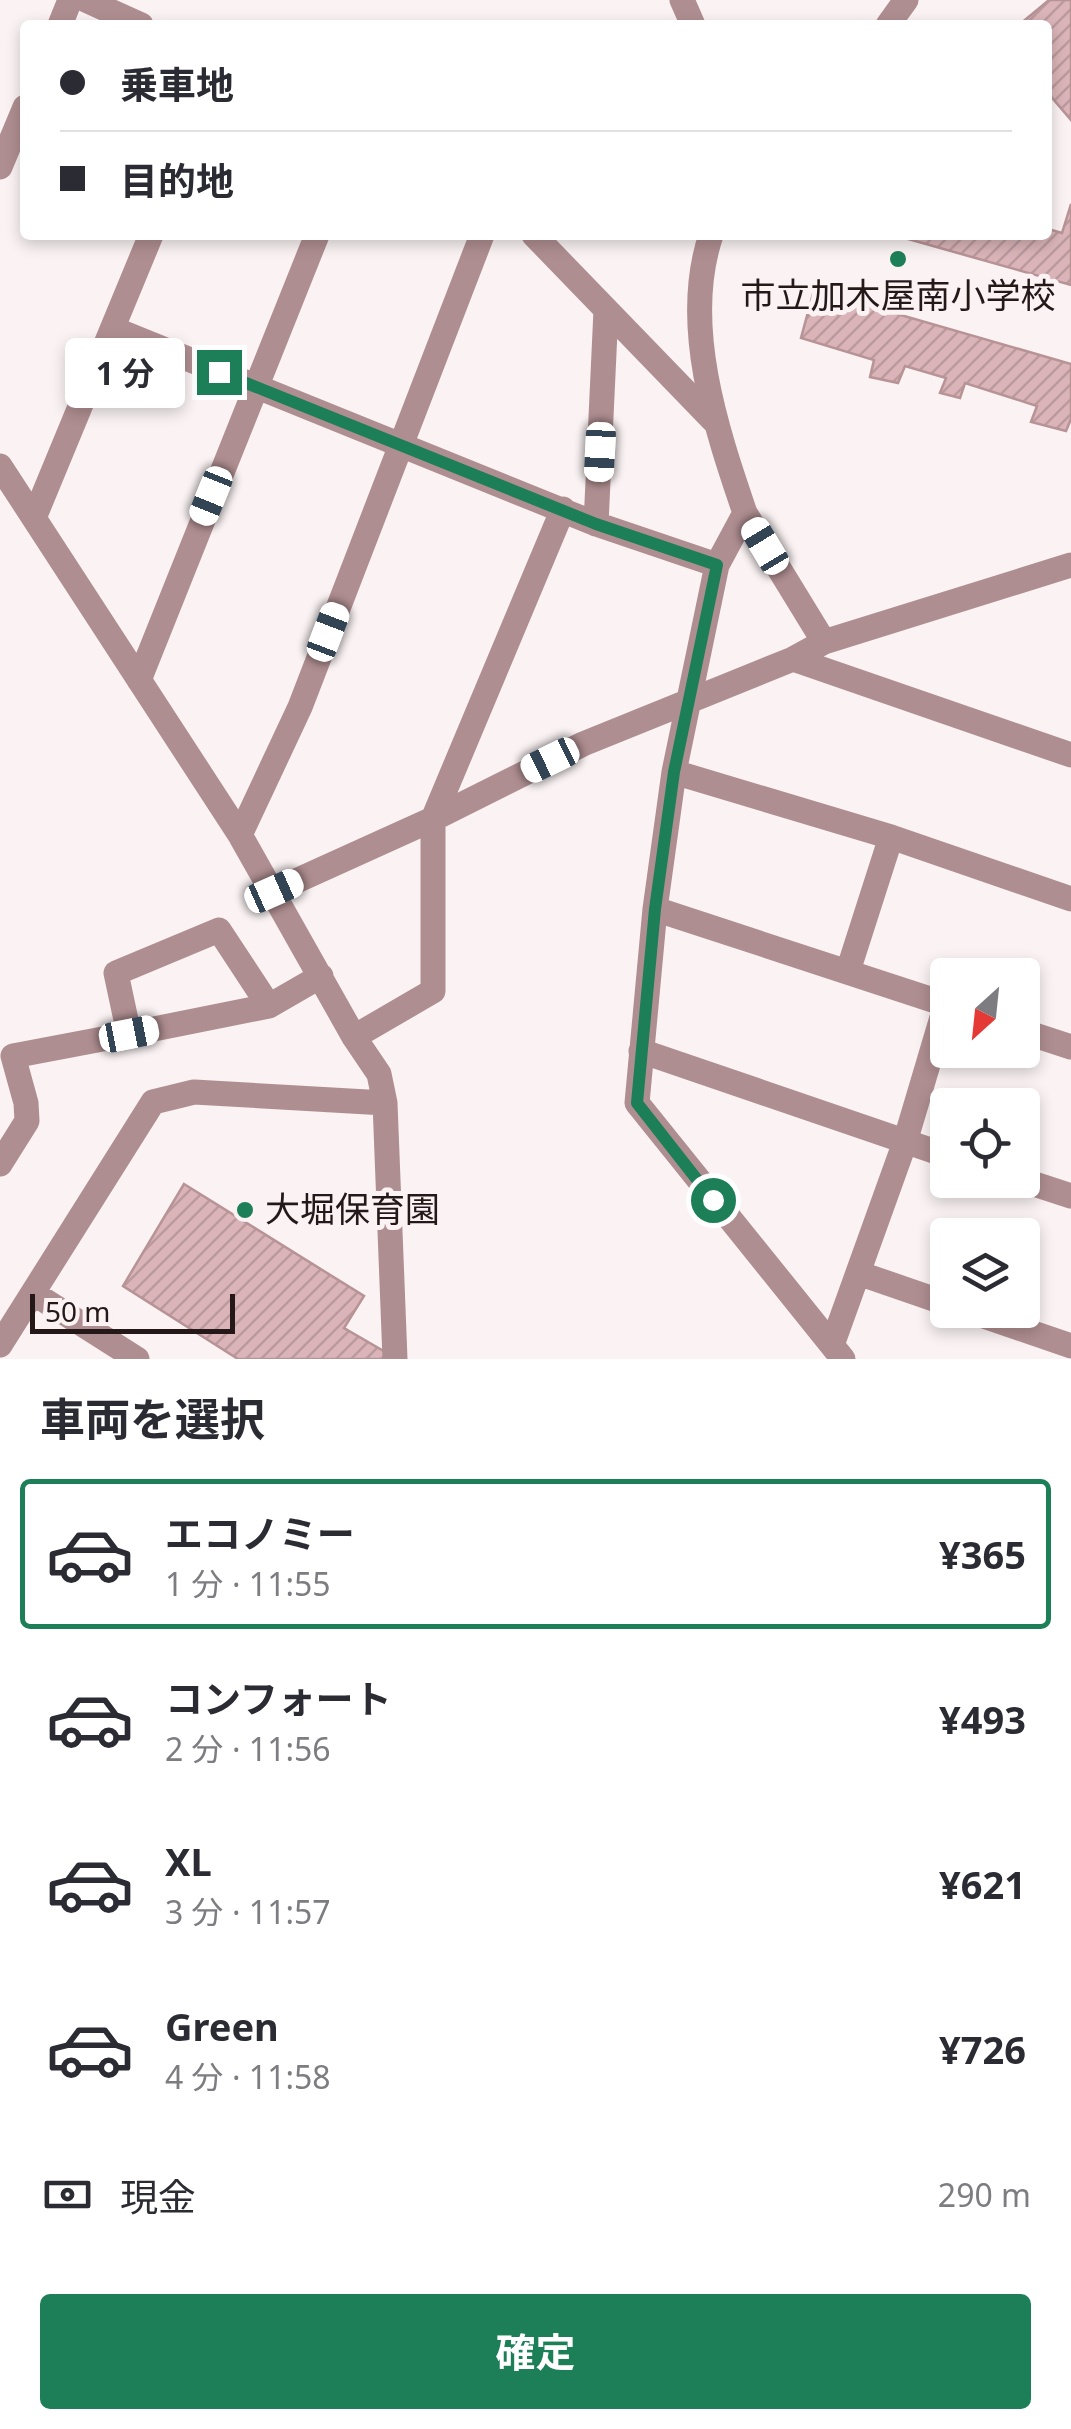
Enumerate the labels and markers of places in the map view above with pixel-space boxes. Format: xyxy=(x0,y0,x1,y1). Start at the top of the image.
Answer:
marker: 市立加木屋南小学校 xyxy=(887,248,909,270)
place label: 市立加木屋南小学校 xyxy=(740,271,1056,318)
place label: 大堀保育園 xyxy=(265,1185,440,1232)
marker: 大堀保育園 xyxy=(234,1199,256,1221)

